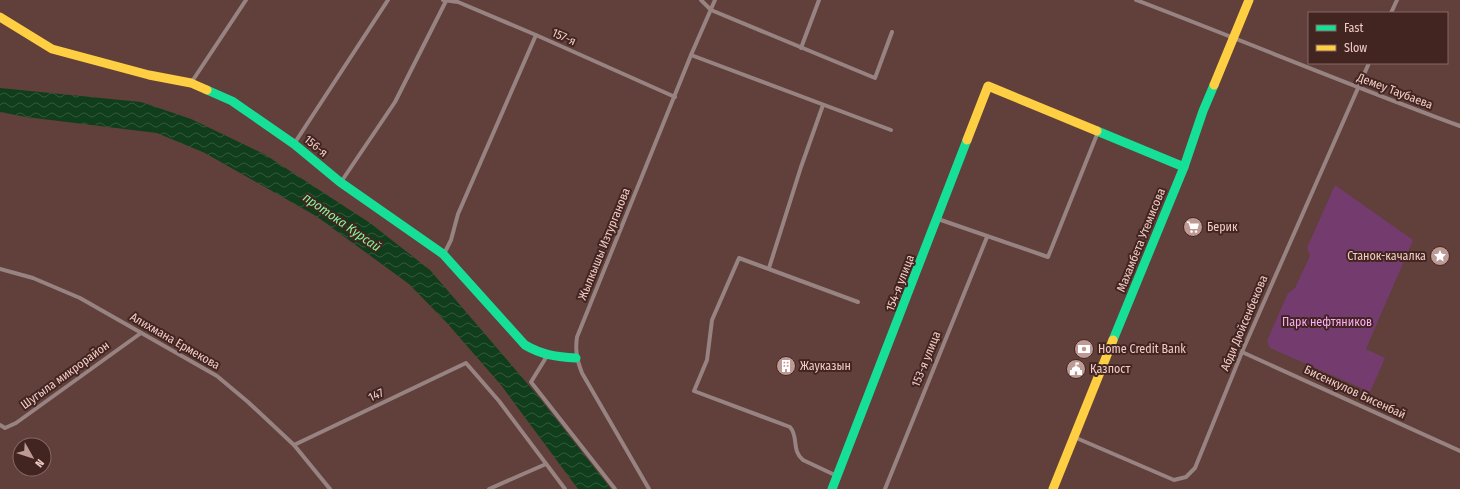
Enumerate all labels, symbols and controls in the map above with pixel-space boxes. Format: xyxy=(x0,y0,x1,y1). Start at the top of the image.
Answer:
legend xyxy=(1308,12,1448,64)
text: Fast xyxy=(1344,21,1363,35)
street label: 157-я xyxy=(550,26,578,48)
text: Slow xyxy=(1344,41,1367,55)
street label: Демеу Таубаева xyxy=(1354,70,1435,112)
street label: 156-я xyxy=(301,132,331,160)
street label: Жылкышы Изтурганова xyxy=(575,186,633,302)
street label: Махамбета Утемисова xyxy=(1114,186,1168,294)
water label: протока Курсай xyxy=(300,190,384,255)
supermarket icon: Берик xyxy=(1182,216,1204,238)
place label: Берик xyxy=(1207,220,1238,234)
place icon: Станок-качалка xyxy=(1429,245,1451,267)
place label: Станок-качалка xyxy=(1347,249,1426,263)
street label: 154-я улица xyxy=(883,253,917,313)
street label: Абди Дюйсенбекова xyxy=(1218,273,1270,373)
street label: Алихмана Ермекова xyxy=(128,310,222,372)
park label: Парк нефтяников xyxy=(1282,315,1372,329)
street label: 153-я улица xyxy=(909,329,944,389)
street label: Шугыла микрорайон xyxy=(18,338,112,412)
bank icon: Home Credit Bank xyxy=(1073,338,1095,360)
place label: Home Credit Bank xyxy=(1098,342,1186,356)
building icon: Жауказын xyxy=(775,355,797,377)
public building icon: Қазпост xyxy=(1065,358,1087,380)
place label: Жауказын xyxy=(800,359,851,373)
place label: Қазпост xyxy=(1090,362,1130,376)
street label: Бисенкулов Бисенбай xyxy=(1302,362,1408,422)
street label: 147 xyxy=(366,385,386,405)
north arrow xyxy=(12,437,52,477)
text: N xyxy=(32,456,47,470)

